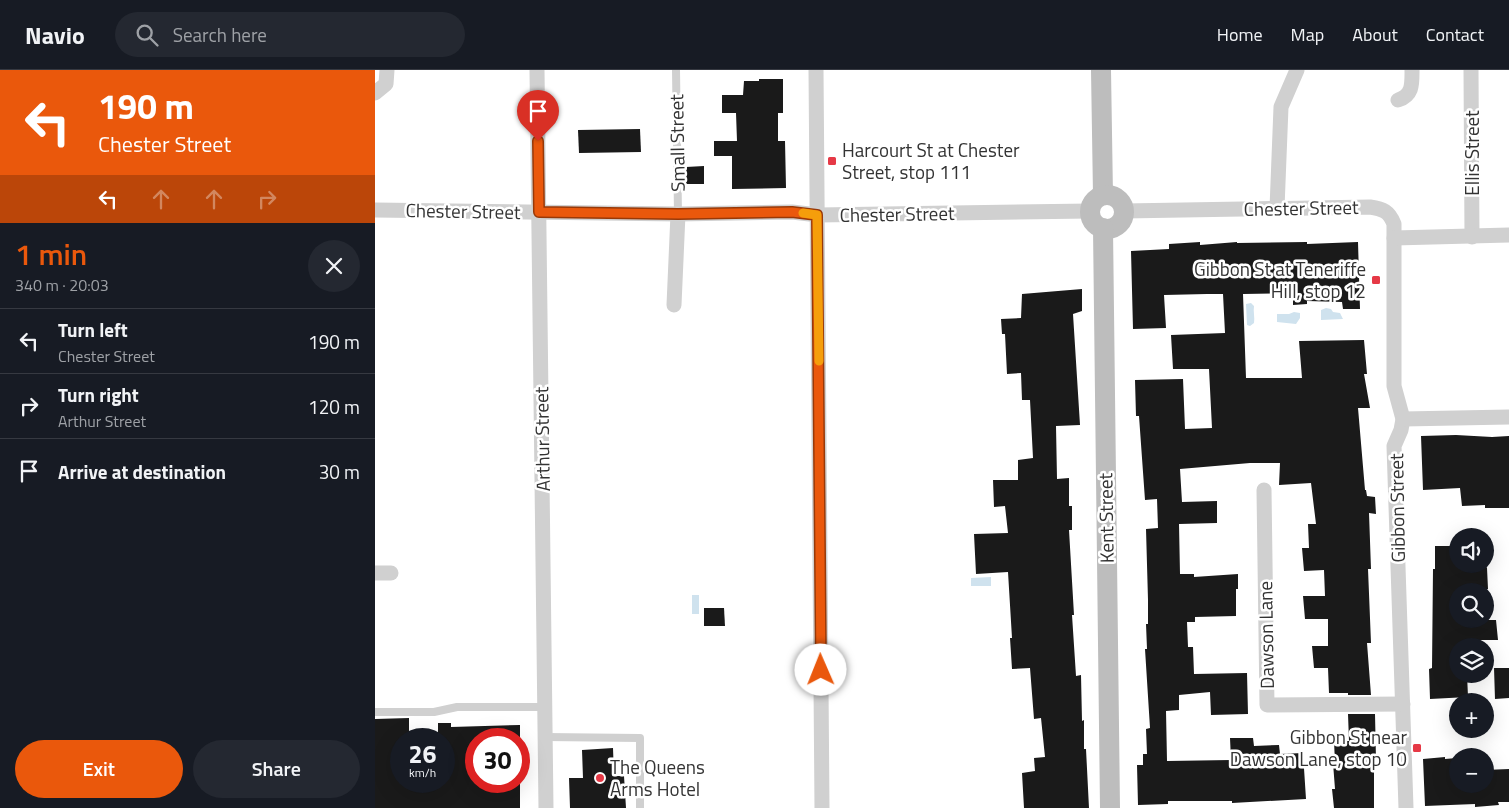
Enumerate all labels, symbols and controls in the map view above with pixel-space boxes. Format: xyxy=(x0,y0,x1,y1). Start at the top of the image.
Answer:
search box xyxy=(115,12,465,57)
text: Navio xyxy=(25,17,85,53)
text: Search here xyxy=(173,20,267,49)
icon: search xyxy=(133,21,161,49)
text: Home xyxy=(1217,21,1263,48)
text: Map xyxy=(1291,21,1324,48)
text: About xyxy=(1352,21,1398,48)
text: Contact xyxy=(1426,21,1484,48)
text: 190 m xyxy=(98,79,194,133)
icon: left xyxy=(15,90,80,155)
pin xyxy=(517,90,559,141)
street label: Small Street xyxy=(661,94,692,192)
icon: arrive xyxy=(524,97,552,125)
street label: Ellis Street xyxy=(1457,110,1486,196)
text: Chester Street xyxy=(98,127,231,161)
place label: Harcourt St at Chester Street, stop 111 xyxy=(842,135,1020,186)
marker: Harcourt St at Chester Street, stop 111 xyxy=(826,155,838,167)
icon: left xyxy=(94,185,122,213)
icon: ahead xyxy=(147,185,175,213)
icon: ahead xyxy=(200,185,228,213)
icon: right xyxy=(253,185,281,213)
street label: Chester Street xyxy=(1243,192,1359,223)
street label: Chester Street xyxy=(405,195,521,226)
street label: Chester Street xyxy=(839,198,955,229)
text: 1 min xyxy=(15,231,87,277)
button: close xyxy=(308,240,360,292)
place label: Gibbon St at Teneriffe Hill, stop 12 xyxy=(1194,254,1366,305)
text: 340 m · 20:03 xyxy=(15,273,109,297)
marker: Gibbon St at Teneriffe Hill, stop 12 xyxy=(1370,274,1382,286)
text: Turn left xyxy=(58,315,128,344)
icon: left xyxy=(15,327,43,355)
text: 190 m xyxy=(308,327,360,356)
text: Chester Street xyxy=(58,344,155,368)
text: Turn right xyxy=(58,380,139,409)
street label: Arthur Street xyxy=(526,386,557,492)
icon: right xyxy=(15,392,43,420)
text: 120 m xyxy=(308,392,360,421)
text: Arthur Street xyxy=(58,409,146,433)
street label: Gibbon Street xyxy=(1381,453,1412,563)
icon: arrive xyxy=(15,457,43,485)
text: Arrive at destination xyxy=(58,457,226,486)
text: 30 m xyxy=(319,457,360,486)
street label: Kent Street xyxy=(1090,472,1121,563)
map controls xyxy=(1449,528,1494,793)
button: sound xyxy=(1449,528,1494,573)
street label: Dawson Lane xyxy=(1250,581,1281,689)
button: search xyxy=(1449,583,1494,628)
button: layers xyxy=(1449,638,1494,683)
position arrow xyxy=(794,643,846,695)
button: + xyxy=(1449,693,1494,738)
place label: Gibbon St near Dawson Lane, stop 10 xyxy=(1230,722,1407,773)
speed limit sign: 30 xyxy=(465,728,530,793)
text: 26 xyxy=(408,735,437,773)
button: Exit xyxy=(15,740,183,798)
button: Share xyxy=(193,740,360,798)
marker: Gibbon St near Dawson Lane, stop 10 xyxy=(1411,742,1423,754)
button: − xyxy=(1449,748,1494,793)
place label: The Queens Arms Hotel xyxy=(610,752,705,803)
text: km/h xyxy=(409,763,436,782)
marker: The Queens Arms Hotel xyxy=(594,772,606,784)

